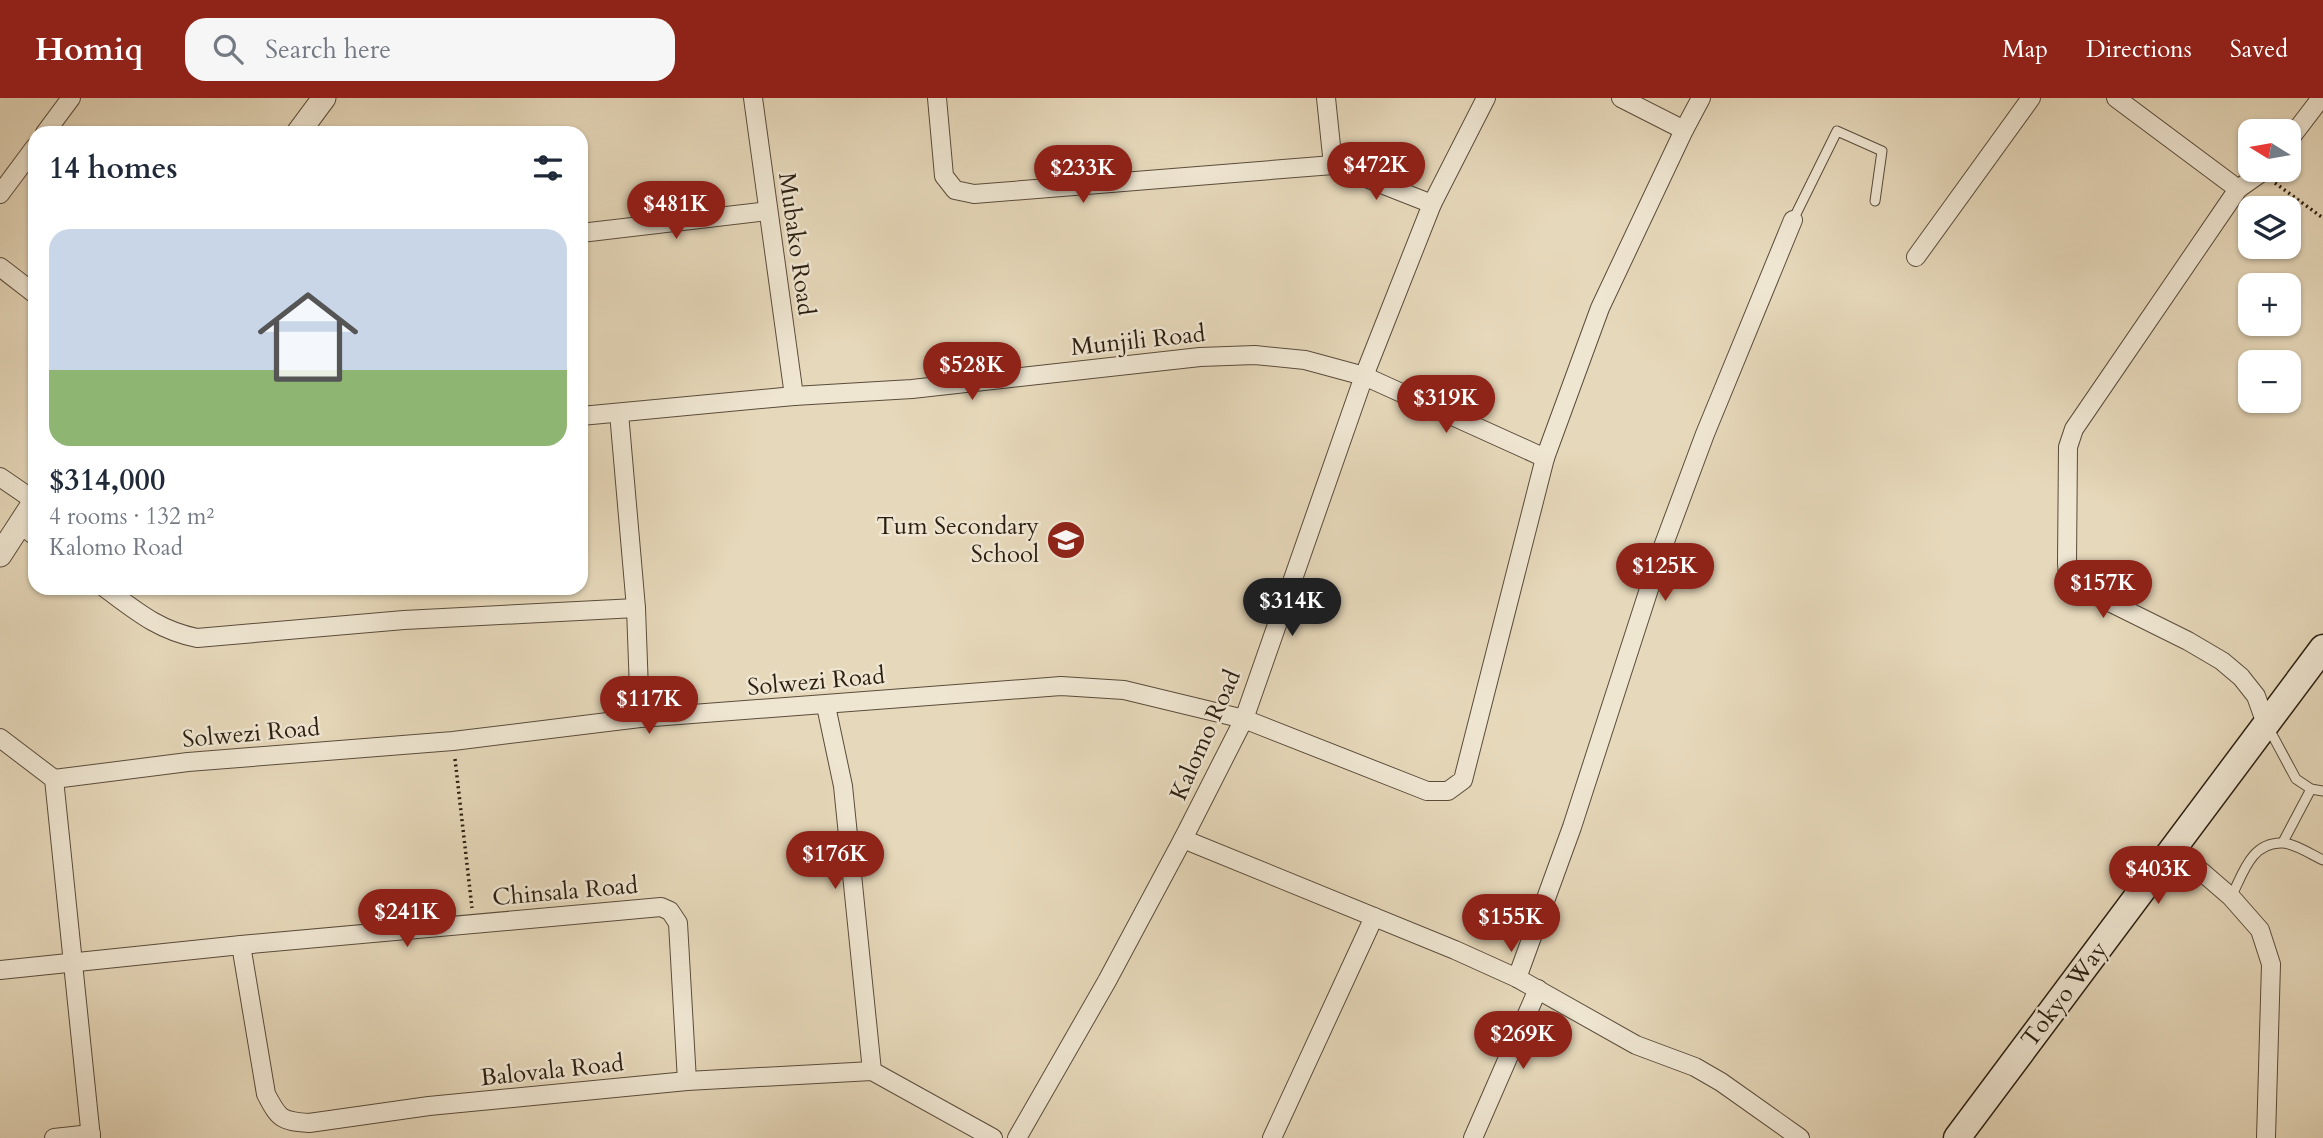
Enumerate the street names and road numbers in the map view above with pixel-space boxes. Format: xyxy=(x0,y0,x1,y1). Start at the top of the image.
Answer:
street label: Mubako Road xyxy=(770,170,823,318)
street label: Munjili Road xyxy=(1069,317,1207,364)
street label: Solwezi Road xyxy=(746,659,886,704)
street label: Kalomo Road xyxy=(1162,664,1249,806)
street label: Solwezi Road xyxy=(181,711,321,756)
street label: Chinsala Road xyxy=(491,869,639,914)
street label: Tokyo Way xyxy=(2014,934,2115,1054)
street label: Balovala Road xyxy=(479,1047,626,1094)

